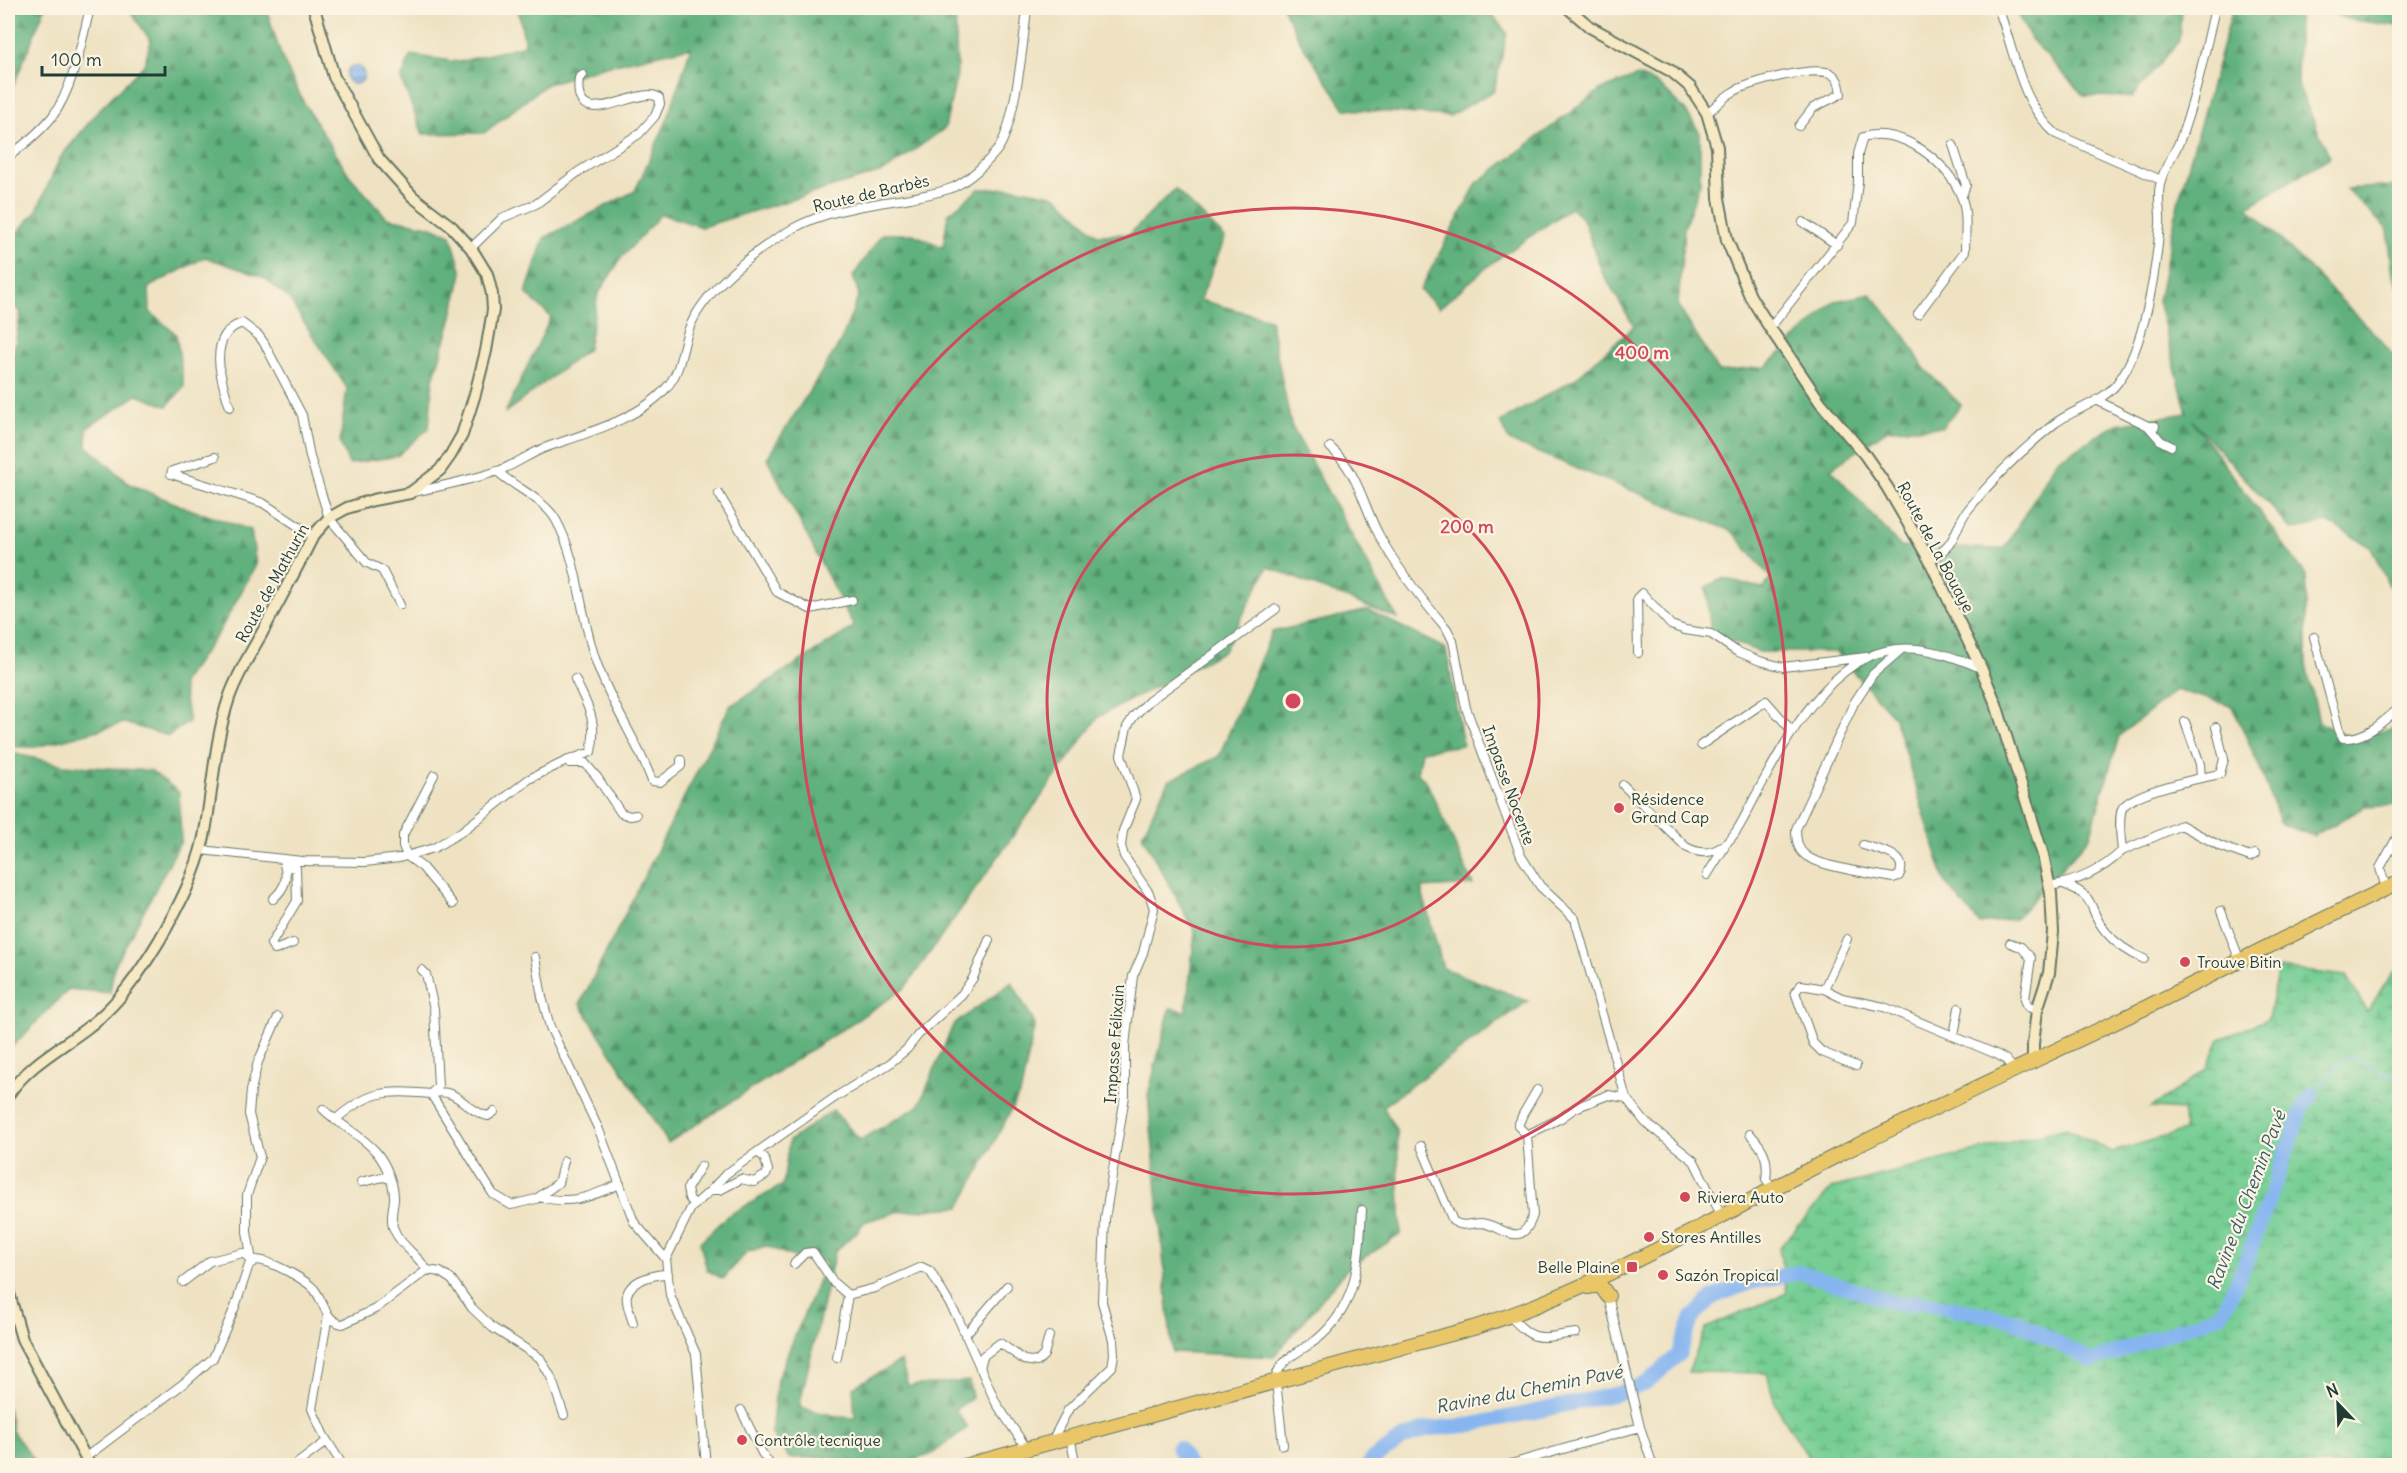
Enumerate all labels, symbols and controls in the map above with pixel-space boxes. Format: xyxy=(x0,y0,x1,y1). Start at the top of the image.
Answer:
scale bar xyxy=(42,39,165,77)
text: 100 m xyxy=(51,48,102,71)
street label: Route de Barbès xyxy=(811,170,931,216)
text: 400 m xyxy=(1615,341,1669,364)
street label: Route de La Bouaye xyxy=(1893,478,1979,616)
text: 200 m xyxy=(1440,515,1494,538)
street label: Route de Mathurin xyxy=(231,520,313,646)
centre of rings xyxy=(1283,691,1303,711)
street label: Impasse Nocente xyxy=(1478,723,1540,847)
place label: Résidence Grand Cap xyxy=(1631,789,1709,827)
marker: Résidence Grand Cap xyxy=(1612,801,1626,815)
place label: Trouve Bitin xyxy=(2197,952,2282,972)
marker: Trouve Bitin xyxy=(2178,955,2192,969)
street label: Impasse Félixain xyxy=(1100,984,1128,1104)
water label: Ravine du Chemin Pavé xyxy=(2201,1106,2291,1293)
place label: Riviera Auto xyxy=(1697,1187,1784,1207)
marker: Riviera Auto xyxy=(1678,1190,1692,1204)
place label: Stores Antilles xyxy=(1661,1227,1761,1247)
marker: Stores Antilles xyxy=(1642,1230,1656,1244)
place label: Belle Plaine xyxy=(1537,1257,1620,1277)
marker: Belle Plaine xyxy=(1625,1260,1639,1274)
place label: Sazón Tropical xyxy=(1675,1265,1779,1285)
marker: Sazón Tropical xyxy=(1656,1268,1670,1282)
water label: Ravine du Chemin Pavé xyxy=(1434,1359,1626,1418)
north arrow xyxy=(2308,1374,2368,1434)
text: N xyxy=(2323,1379,2341,1402)
place label: Contrôle tecnique xyxy=(754,1430,881,1450)
marker: Contrôle tecnique xyxy=(735,1433,749,1447)

